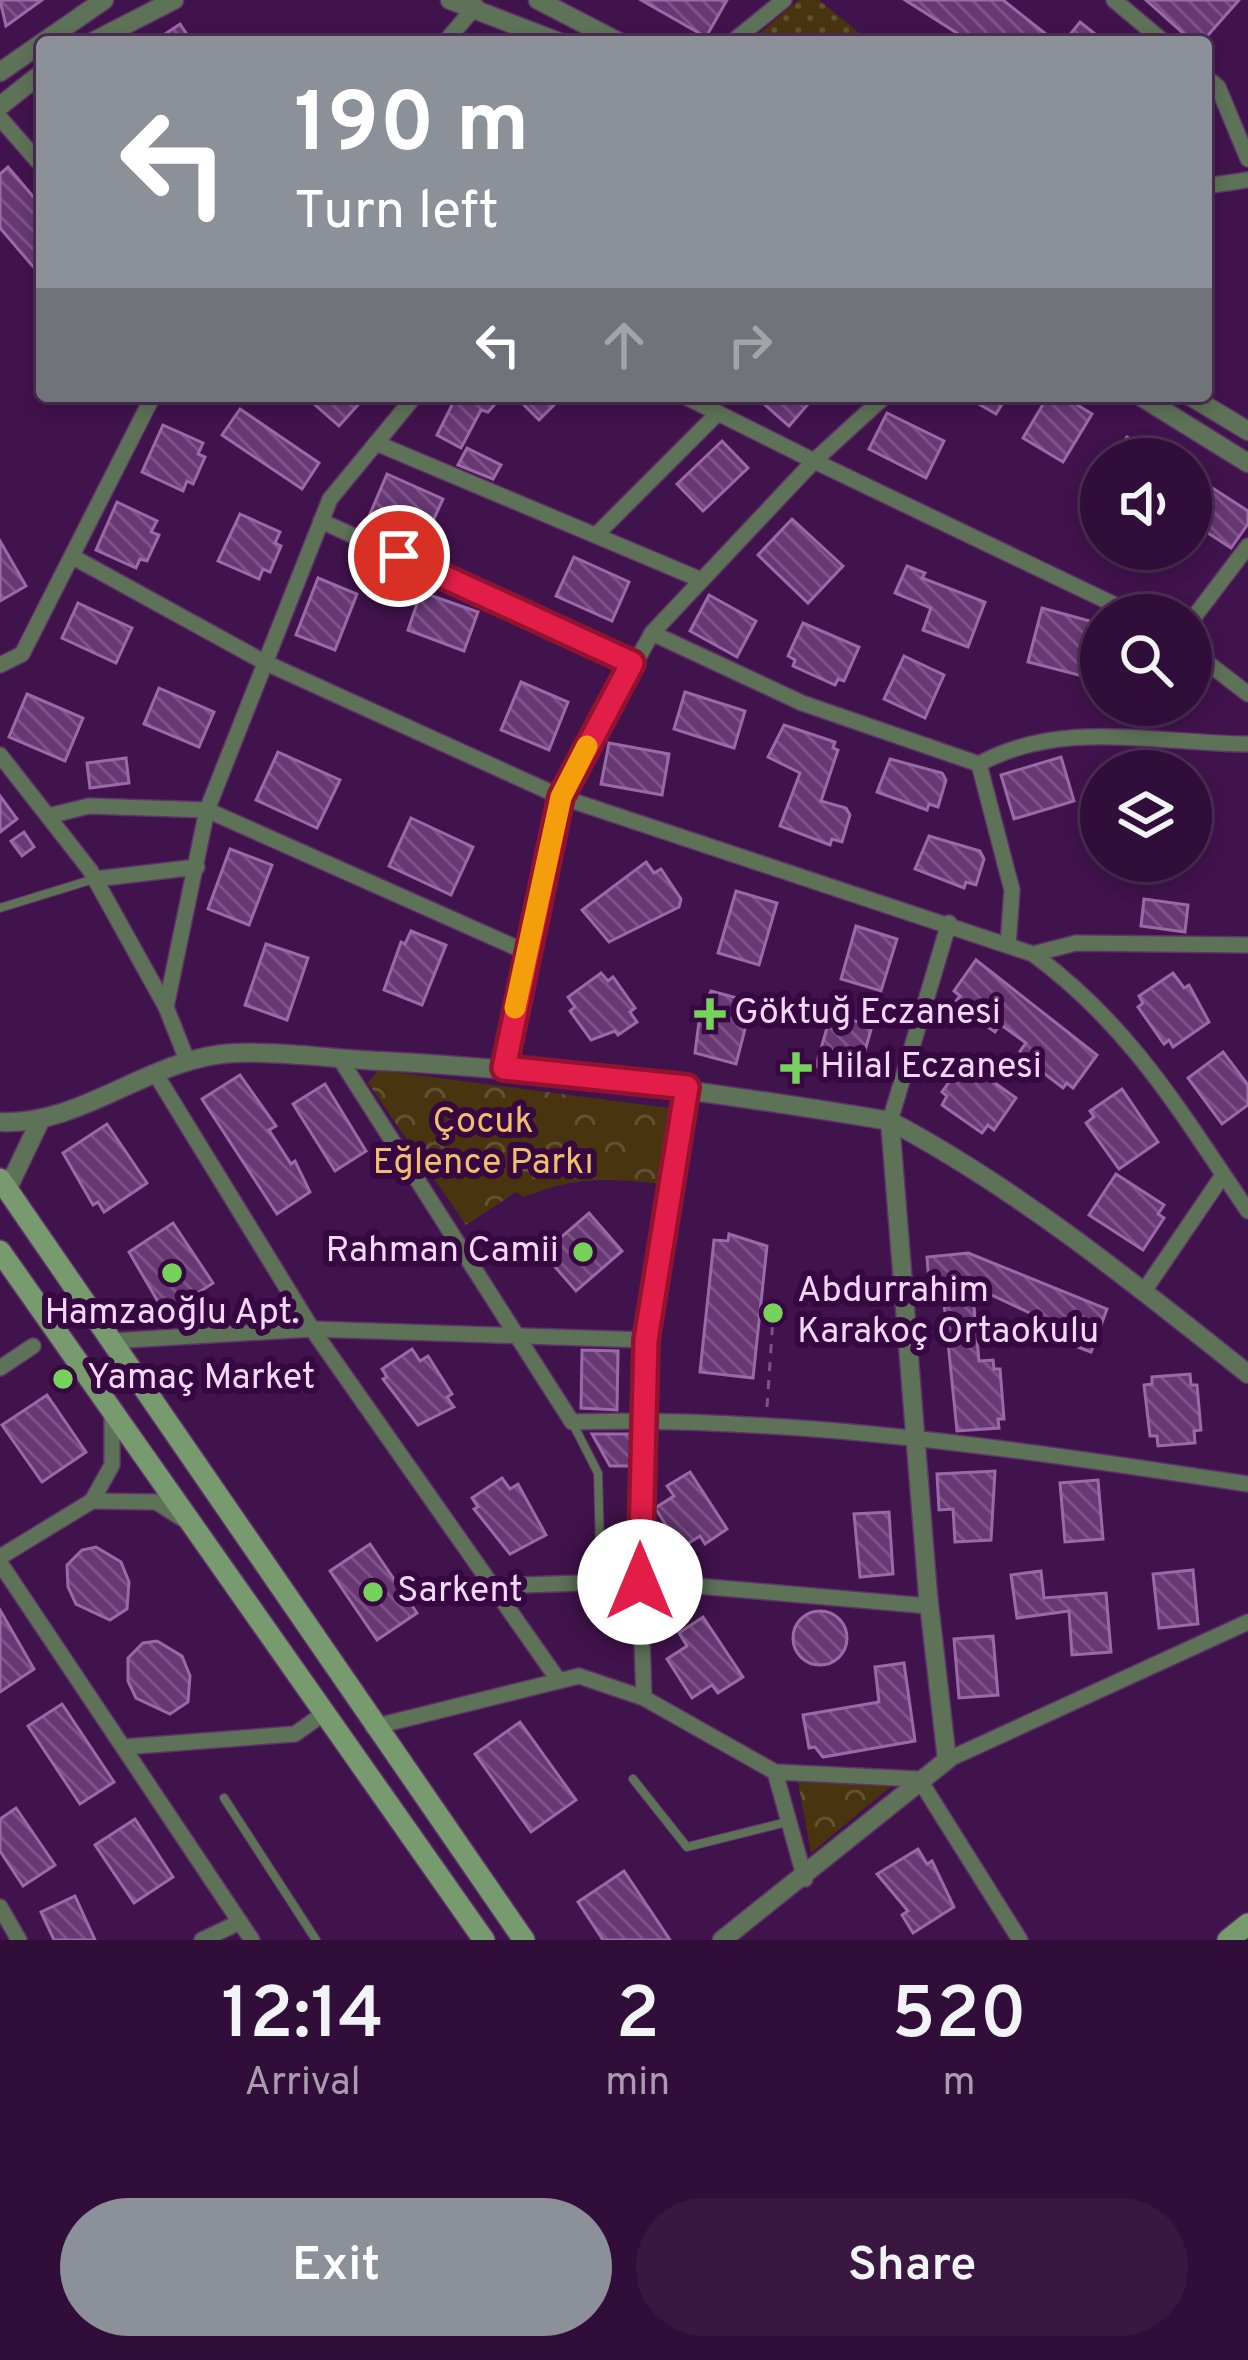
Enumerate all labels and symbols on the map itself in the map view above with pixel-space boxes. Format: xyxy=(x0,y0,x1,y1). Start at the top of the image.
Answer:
pin xyxy=(348,505,450,607)
place label: Göktuğ Eczanesi xyxy=(734,991,1001,1037)
marker: Göktuğ Eczanesi xyxy=(697,1001,723,1027)
place label: Hilal Eczanesi xyxy=(820,1045,1042,1091)
marker: Hilal Eczanesi xyxy=(783,1055,809,1081)
park label: Çocuk Eğlence Parkı xyxy=(372,1100,594,1187)
place label: Rahman Camii xyxy=(325,1229,559,1275)
marker: Rahman Camii xyxy=(570,1239,596,1265)
marker: Hamzaoğlu Apt. xyxy=(159,1260,185,1286)
place label: Abdurrahim Karakoç Ortaokulu xyxy=(797,1269,1099,1356)
place label: Hamzaoğlu Apt. xyxy=(45,1291,299,1337)
marker: Abdurrahim Karakoç Ortaokulu xyxy=(760,1300,786,1326)
place label: Yamaç Market xyxy=(87,1356,315,1402)
marker: Yamaç Market xyxy=(50,1366,76,1392)
position arrow xyxy=(577,1519,703,1645)
place label: Sarkent xyxy=(397,1569,523,1615)
marker: Sarkent xyxy=(360,1579,386,1605)

